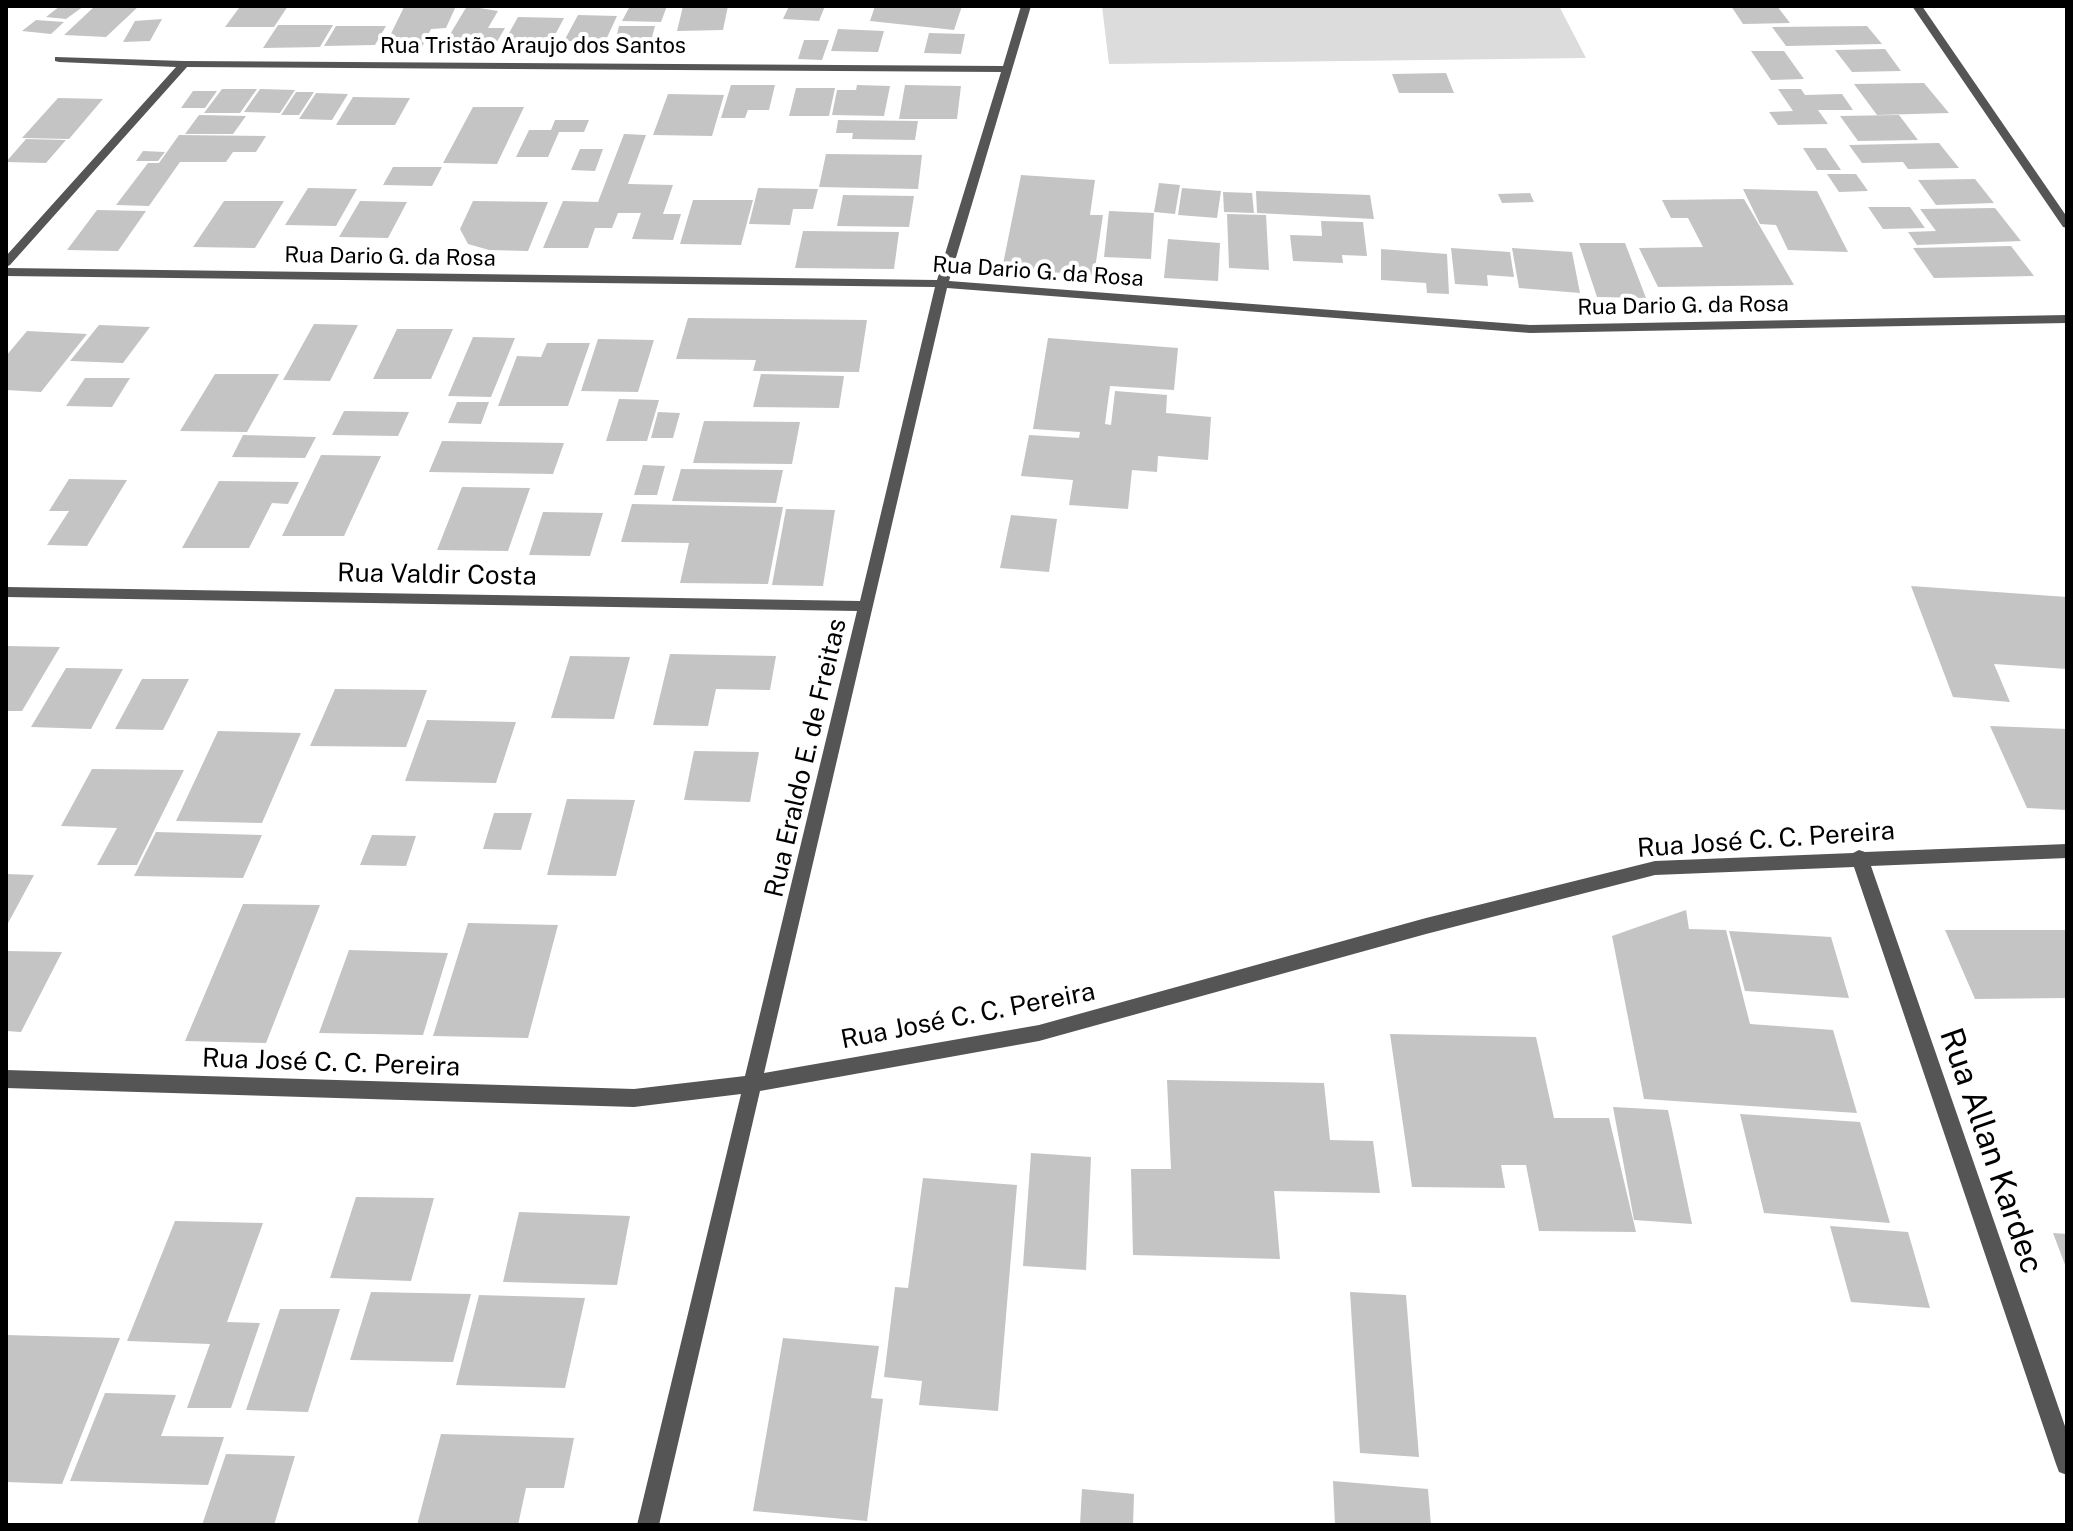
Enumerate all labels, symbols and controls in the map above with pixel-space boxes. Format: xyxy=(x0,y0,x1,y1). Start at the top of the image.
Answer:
street label: Rua Tristão Araujo dos Santos xyxy=(380,33,686,59)
street label: Rua Dario G. da Rosa xyxy=(284,242,496,272)
street label: Rua Dario G. da Rosa xyxy=(932,251,1144,293)
street label: Rua Dario G. da Rosa xyxy=(1577,291,1789,321)
street label: Rua Valdir Costa xyxy=(337,558,537,592)
street label: Rua Eraldo E. de Freitas xyxy=(759,616,853,900)
street label: Rua José C. C. Pereira xyxy=(1636,815,1896,865)
street label: Rua José C. C. Pereira xyxy=(838,976,1098,1056)
street label: Rua Allan Kardec xyxy=(1931,1023,2051,1279)
street label: Rua José C. C. Pereira xyxy=(201,1043,461,1083)

